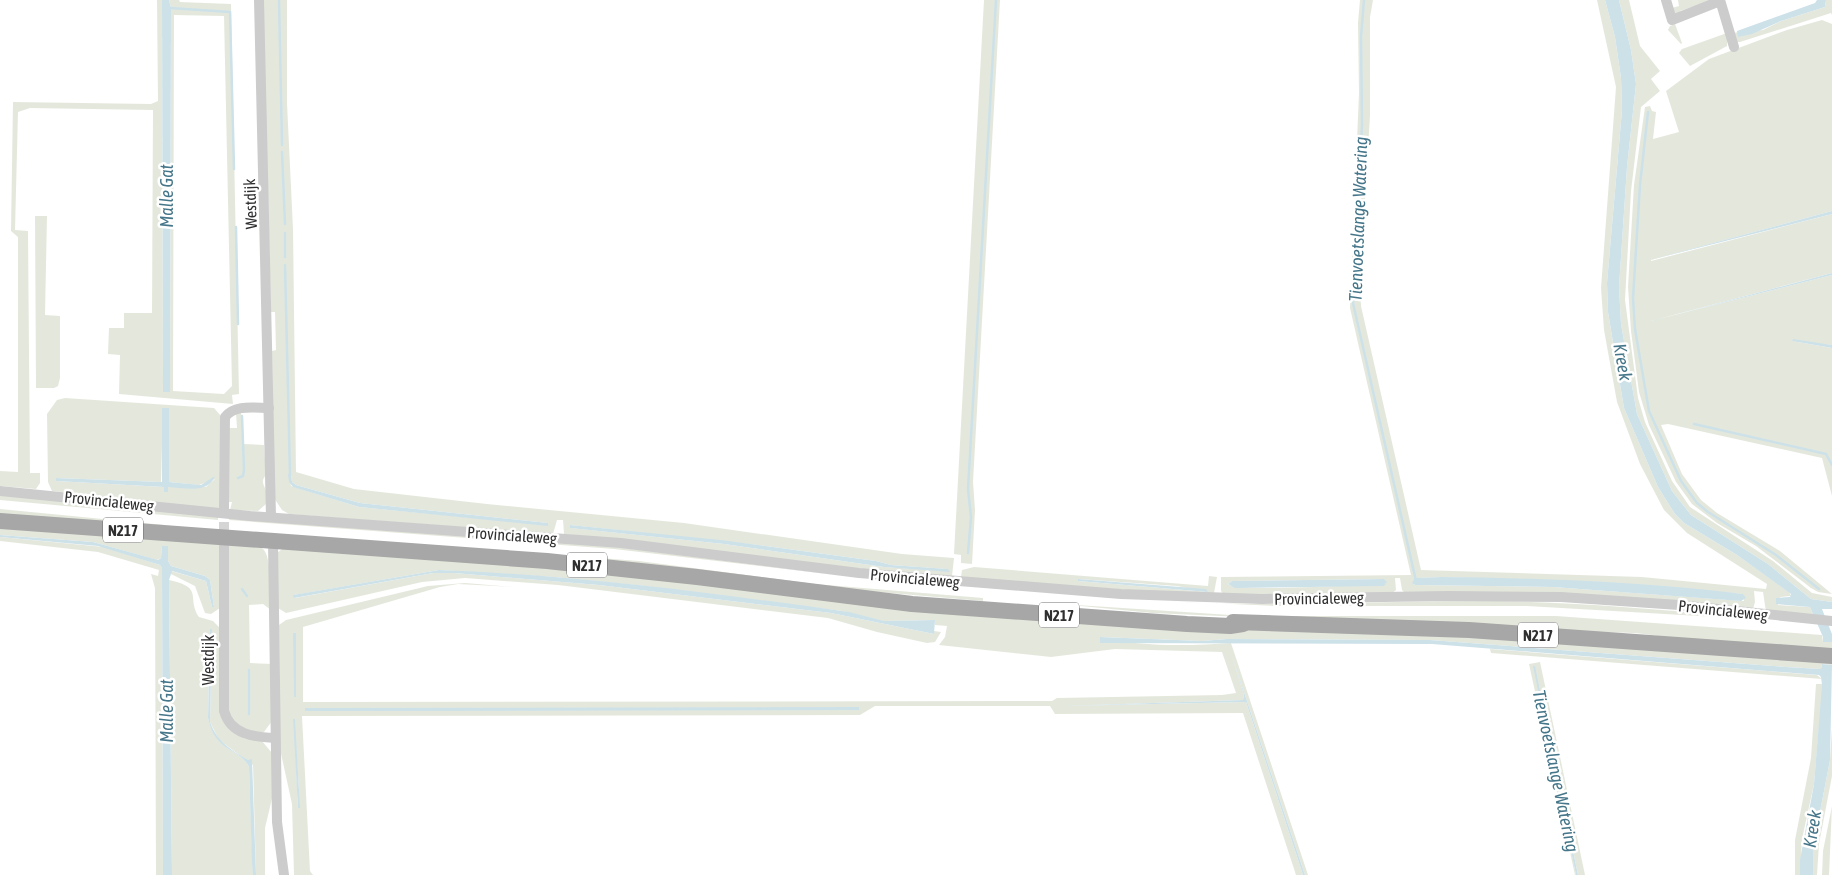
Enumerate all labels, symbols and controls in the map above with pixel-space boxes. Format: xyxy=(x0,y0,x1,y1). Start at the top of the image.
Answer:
water label: Tienvoetslange Watering xyxy=(1345,136,1371,302)
water label: Malle Gat xyxy=(156,163,177,228)
street label: Westdijk xyxy=(240,178,261,230)
water label: Kreek xyxy=(1609,342,1637,383)
street label: Provincialeweg xyxy=(63,487,155,516)
road number: N217 xyxy=(103,518,143,542)
street label: Provincialeweg xyxy=(467,523,557,548)
road number: N217 xyxy=(567,552,607,578)
street label: Provincialeweg xyxy=(869,565,961,592)
street label: Provincialeweg xyxy=(1274,588,1364,609)
street label: Provincialeweg xyxy=(1677,596,1769,625)
road number: N217 xyxy=(1039,602,1079,628)
road number: N217 xyxy=(1518,622,1558,648)
street label: Westdijk xyxy=(199,635,218,685)
water label: Malle Gat xyxy=(156,678,177,743)
water label: Tienvoetslange Watering xyxy=(1529,688,1583,854)
water label: Kreek xyxy=(1799,808,1825,849)

